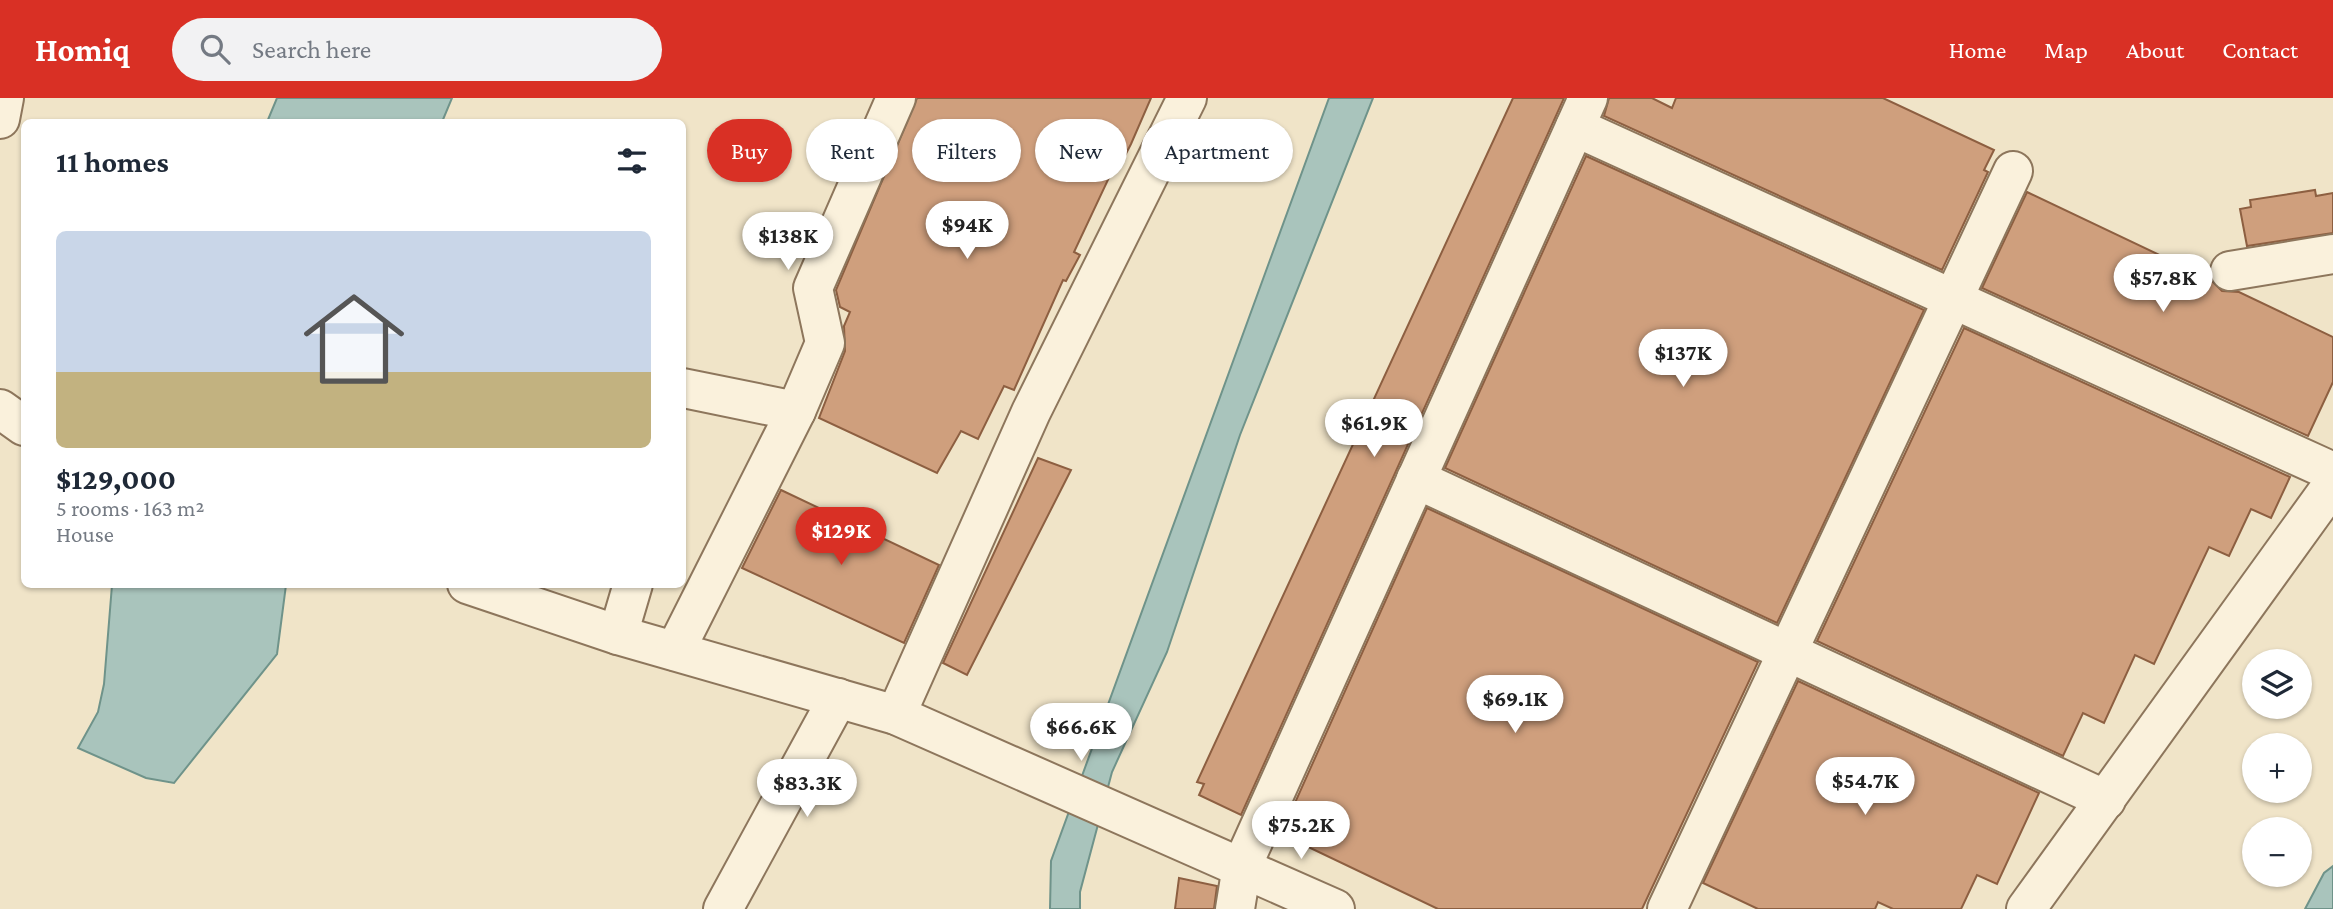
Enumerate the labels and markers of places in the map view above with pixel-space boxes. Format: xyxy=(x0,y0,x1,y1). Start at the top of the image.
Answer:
pin: $94K xyxy=(926,202,1008,261)
pin: $138K xyxy=(739,212,837,272)
pin: $57.8K xyxy=(2106,254,2220,314)
pin: $137K xyxy=(1634,330,1732,389)
pin: $61.9K xyxy=(1317,400,1431,459)
pin: $129K xyxy=(792,508,890,567)
pin: $69.1K xyxy=(1458,676,1572,735)
pin: $66.6K xyxy=(1024,704,1138,763)
pin: $54.7K xyxy=(1808,758,1922,817)
pin: $83.3K xyxy=(750,760,864,819)
pin: $75.2K xyxy=(1244,802,1358,861)

